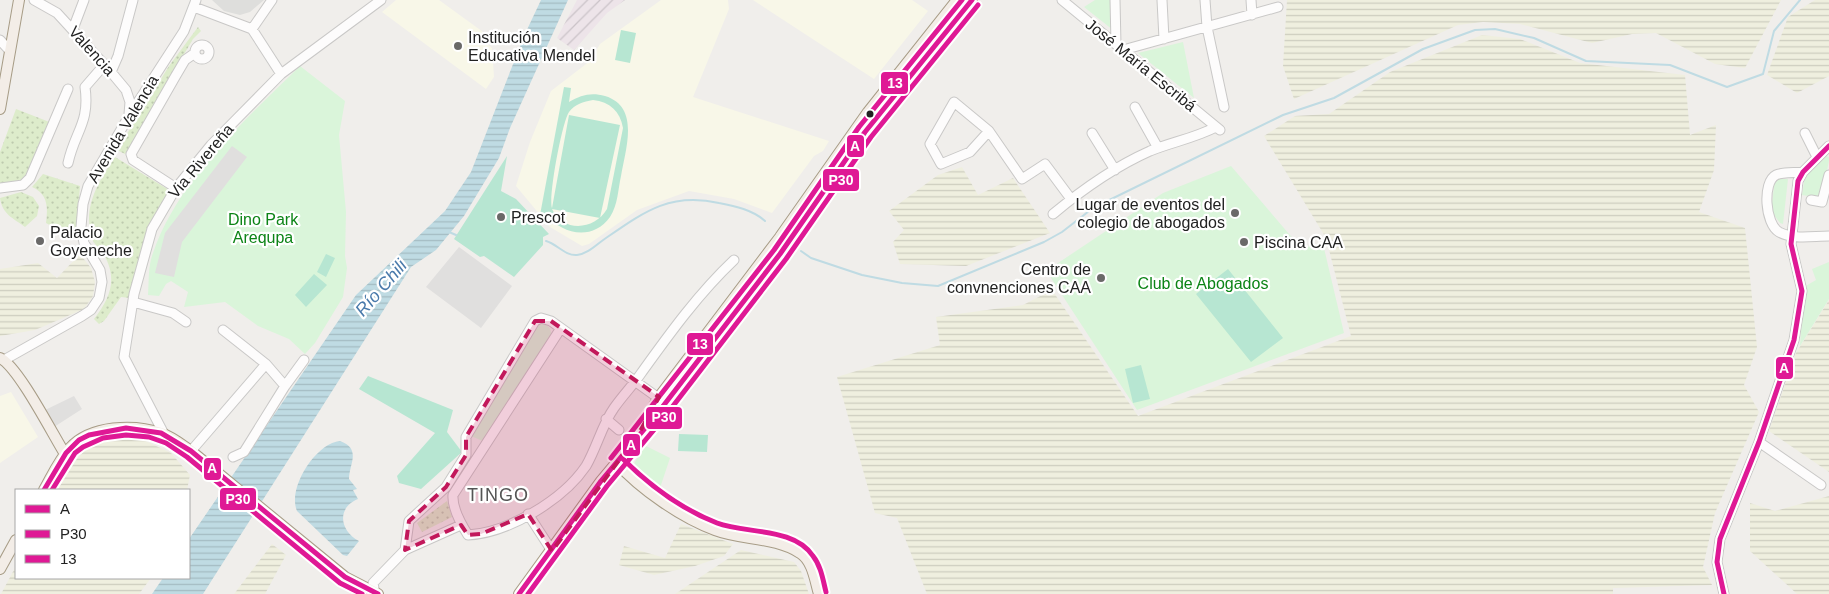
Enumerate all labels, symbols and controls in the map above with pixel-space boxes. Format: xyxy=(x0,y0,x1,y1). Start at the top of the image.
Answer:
street label: José María Escribá xyxy=(1082,15,1200,115)
street label: Valencia xyxy=(66,23,119,79)
place label: Institución Educativa Mendel xyxy=(468,29,595,64)
marker: Institución Educativa Mendel xyxy=(452,40,464,52)
line badge: 13 xyxy=(880,71,909,95)
street label: Avenida Valencia xyxy=(84,72,162,186)
text: 13 xyxy=(887,75,903,91)
unlabelled marker xyxy=(865,109,875,119)
street label: Via Rivereña xyxy=(165,120,237,201)
line badge: A xyxy=(846,134,865,158)
text: A xyxy=(850,138,860,154)
line badge: P30 xyxy=(822,168,860,192)
text: P30 xyxy=(829,172,854,188)
place label: Lugar de eventos del colegio de abogados xyxy=(1076,196,1225,231)
marker: Lugar de eventos del colegio de abogados xyxy=(1229,207,1241,219)
place label: Prescot xyxy=(511,209,566,226)
park label: Dino Park Arequpa xyxy=(228,211,299,246)
marker: Prescot xyxy=(495,211,507,223)
place label: Palacio Goyeneche xyxy=(50,224,132,259)
place label: Piscina CAA xyxy=(1254,234,1343,251)
marker: Palacio Goyeneche xyxy=(34,235,46,247)
marker: Piscina CAA xyxy=(1238,236,1250,248)
water label: Río Chili xyxy=(351,255,412,320)
place label: Centro de convnenciones CAA xyxy=(947,261,1091,296)
marker: Centro de convnenciones CAA xyxy=(1095,272,1107,284)
park label: Club de Abogados xyxy=(1138,275,1268,292)
line badge: 13 xyxy=(686,332,714,356)
text: 13 xyxy=(692,336,708,352)
line badge: A xyxy=(1775,356,1794,380)
text: A xyxy=(1779,360,1789,376)
line badge: P30 xyxy=(645,406,683,430)
text: P30 xyxy=(652,409,677,425)
line badge: A xyxy=(622,433,641,457)
text: A xyxy=(626,437,636,453)
line badge: A xyxy=(203,457,222,481)
text: A xyxy=(207,460,217,476)
district label: TINGO xyxy=(467,485,529,505)
line badge: P30 xyxy=(219,487,257,511)
legend xyxy=(15,489,190,579)
text: P30 xyxy=(226,491,251,507)
text: A xyxy=(60,500,70,517)
text: P30 xyxy=(60,525,87,542)
text: 13 xyxy=(60,550,77,567)

